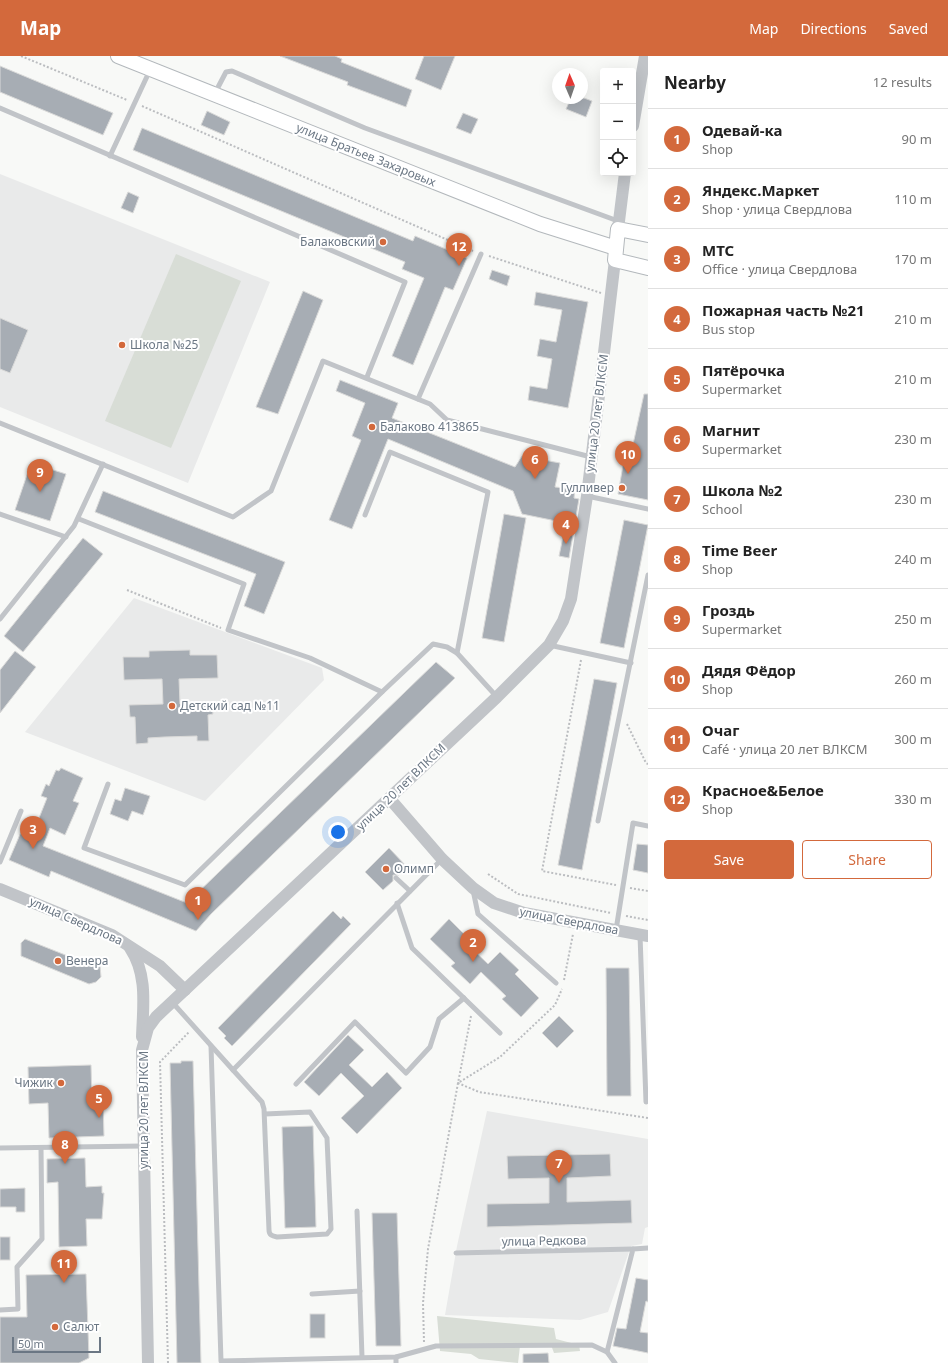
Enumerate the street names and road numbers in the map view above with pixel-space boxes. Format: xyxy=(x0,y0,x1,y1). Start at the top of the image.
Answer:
street label: улица Братьев Захаровых xyxy=(294,119,439,191)
street label: улица 20 лет ВЛКСМ xyxy=(581,353,612,473)
street label: улица 20 лет ВЛКСМ xyxy=(352,739,449,834)
street label: улица Свердлова xyxy=(27,892,126,949)
street label: улица Свердлова xyxy=(518,903,620,938)
street label: улица 20 лет ВЛКСМ xyxy=(135,1051,152,1169)
street label: улица Редкова xyxy=(501,1231,587,1250)

